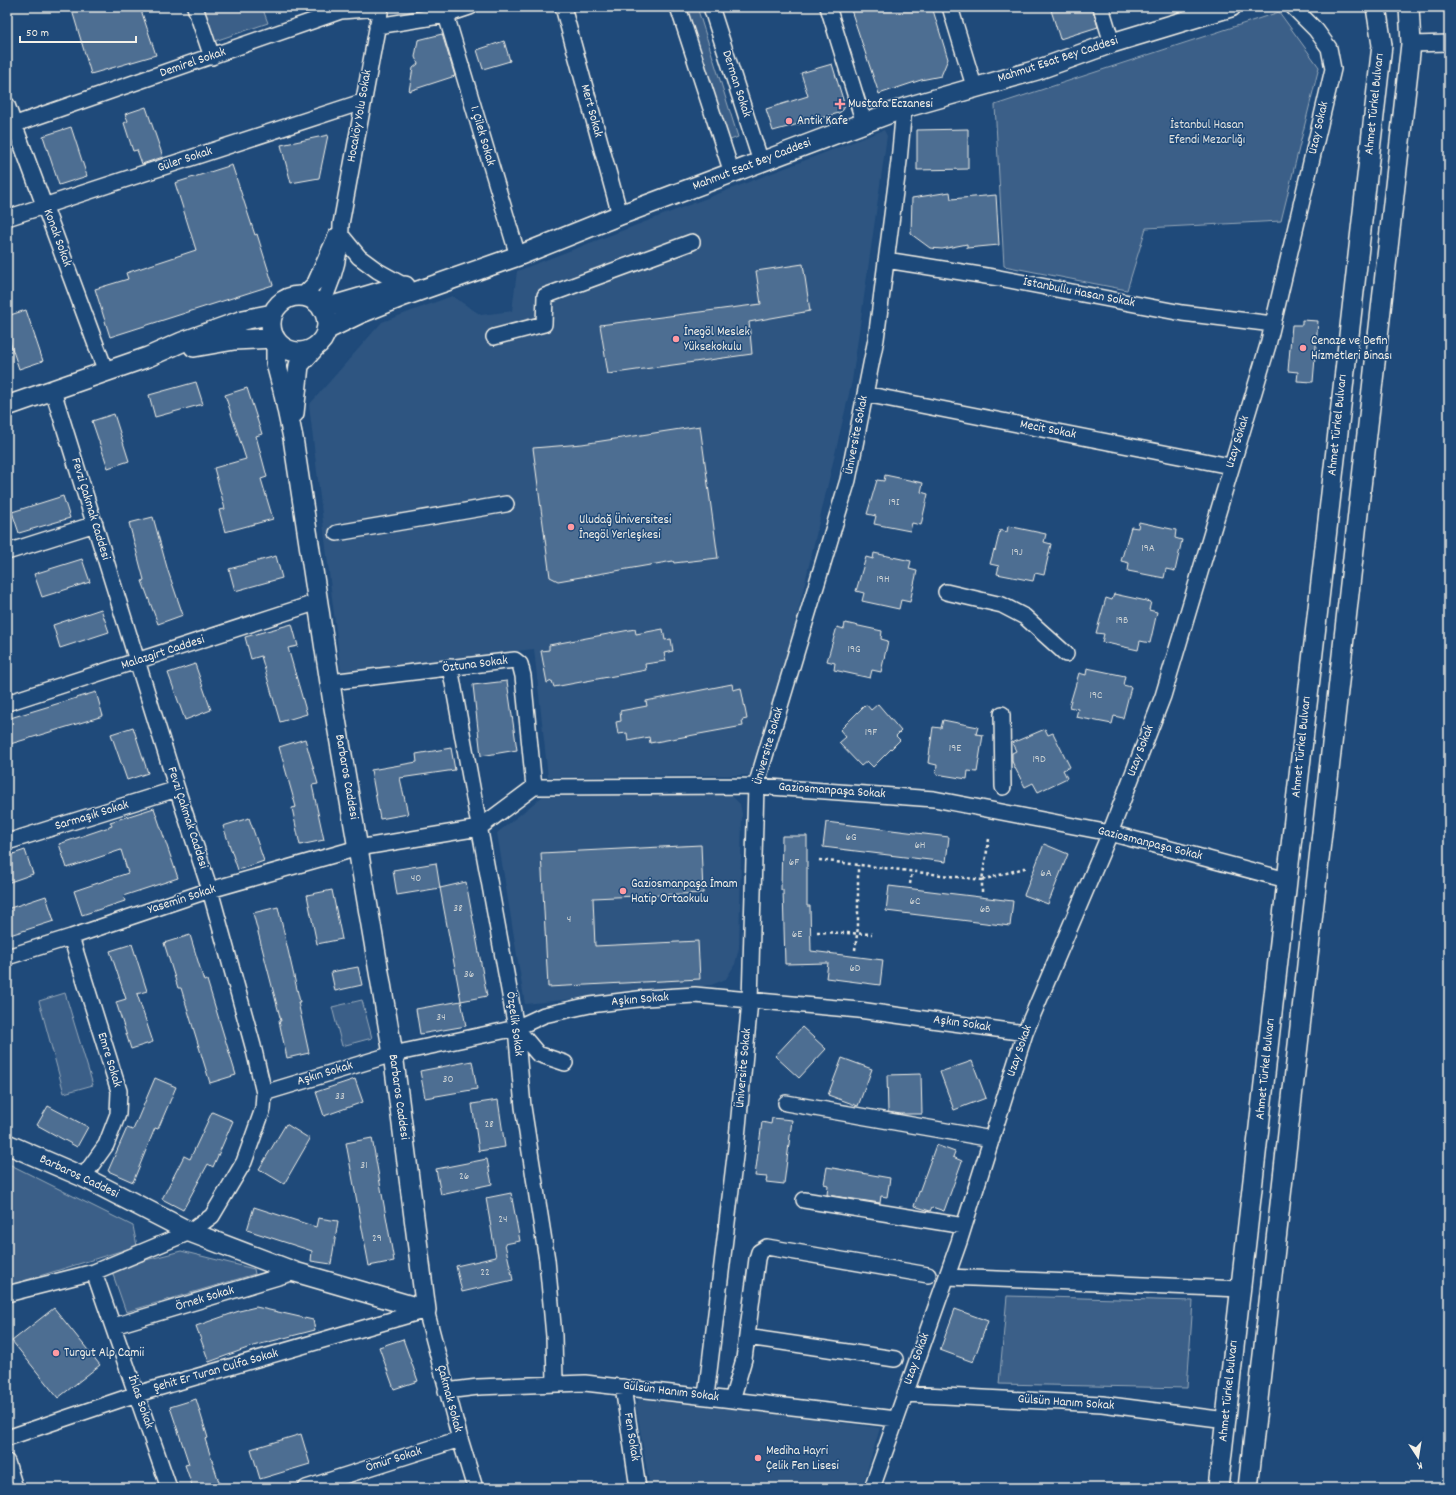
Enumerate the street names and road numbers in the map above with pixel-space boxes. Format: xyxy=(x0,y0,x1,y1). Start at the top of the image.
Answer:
street label: Mahmut Esat Bey Caddesi xyxy=(995,31,1121,88)
street label: Demirel Sokak xyxy=(157,43,229,83)
street label: Derman Sokak xyxy=(716,48,756,120)
street label: Ahmet Türkel Bulvarı xyxy=(1360,52,1390,156)
street label: Hocaköy Yolu Sokak xyxy=(343,68,377,164)
street label: Mert Sokak xyxy=(575,82,607,140)
street label: Uzay Sokak xyxy=(1304,100,1334,156)
street label: 1. Çilek Sokak xyxy=(464,104,500,168)
street label: Mahmut Esat Bey Caddesi xyxy=(690,133,815,196)
street label: Güler Sokak xyxy=(155,142,215,178)
street label: Konak Sokak xyxy=(38,206,76,270)
street label: İstanbullu Hasan Sokak xyxy=(1021,273,1137,313)
street label: Ahmet Türkel Bulvarı xyxy=(1323,373,1353,477)
street label: Üniversite Sokak xyxy=(840,394,874,476)
street label: Uzay Sokak xyxy=(1221,413,1255,471)
street label: Mecit Sokak xyxy=(1018,415,1078,445)
street label: Fevzi Çakmak Caddesi xyxy=(65,455,115,563)
street label: Malazgirt Caddesi xyxy=(119,630,208,675)
street label: Öztuna Sokak xyxy=(441,652,509,678)
street label: Ahmet Türkel Bulvarı xyxy=(1287,695,1317,799)
street label: Üniversite Sokak xyxy=(749,705,789,787)
street label: Uzay Sokak xyxy=(1122,722,1160,780)
street label: Barbaros Caddesi xyxy=(329,733,363,822)
street label: Fevzi Çakmak Caddesi xyxy=(162,765,213,872)
street label: Gaziosmanpaşa Sokak xyxy=(778,778,886,804)
street label: Sarmaşık Sokak xyxy=(53,796,131,836)
street label: Gaziosmanpaşa Sokak xyxy=(1096,822,1204,866)
street label: Yasemin Sokak xyxy=(145,880,219,920)
street label: Aşkın Sokak xyxy=(610,988,670,1012)
street label: Özçelik Sokak xyxy=(500,990,528,1058)
street label: Aşkın Sokak xyxy=(932,1011,992,1037)
street label: Ahmet Türkel Bulvarı xyxy=(1251,1017,1281,1121)
street label: Uzay Sokak xyxy=(1002,1022,1038,1080)
street label: Üniversite Sokak xyxy=(731,1027,757,1109)
street label: Emre Sokak xyxy=(92,1030,126,1090)
street label: Barbaros Caddesi xyxy=(383,1053,413,1142)
street label: Aşkın Sokak xyxy=(295,1056,355,1092)
street label: Barbaros Caddesi xyxy=(36,1150,123,1204)
street label: Örnek Sokak xyxy=(173,1281,237,1317)
street label: Uzay Sokak xyxy=(899,1330,935,1388)
street label: Ahmet Türkel Bulvarı xyxy=(1214,1339,1244,1443)
street label: Şehit Er Turan Culfa Sokak xyxy=(152,1344,280,1398)
street label: Çakmak Sokak xyxy=(431,1363,467,1435)
street label: İhlas Sokak xyxy=(122,1373,158,1431)
street label: Gülsün Hanım Sokak xyxy=(622,1377,720,1407)
street label: Gülsün Hanım Sokak xyxy=(1017,1390,1115,1416)
street label: Fen Sokak xyxy=(618,1411,644,1463)
street label: Ömür Sokak xyxy=(364,1442,424,1478)

